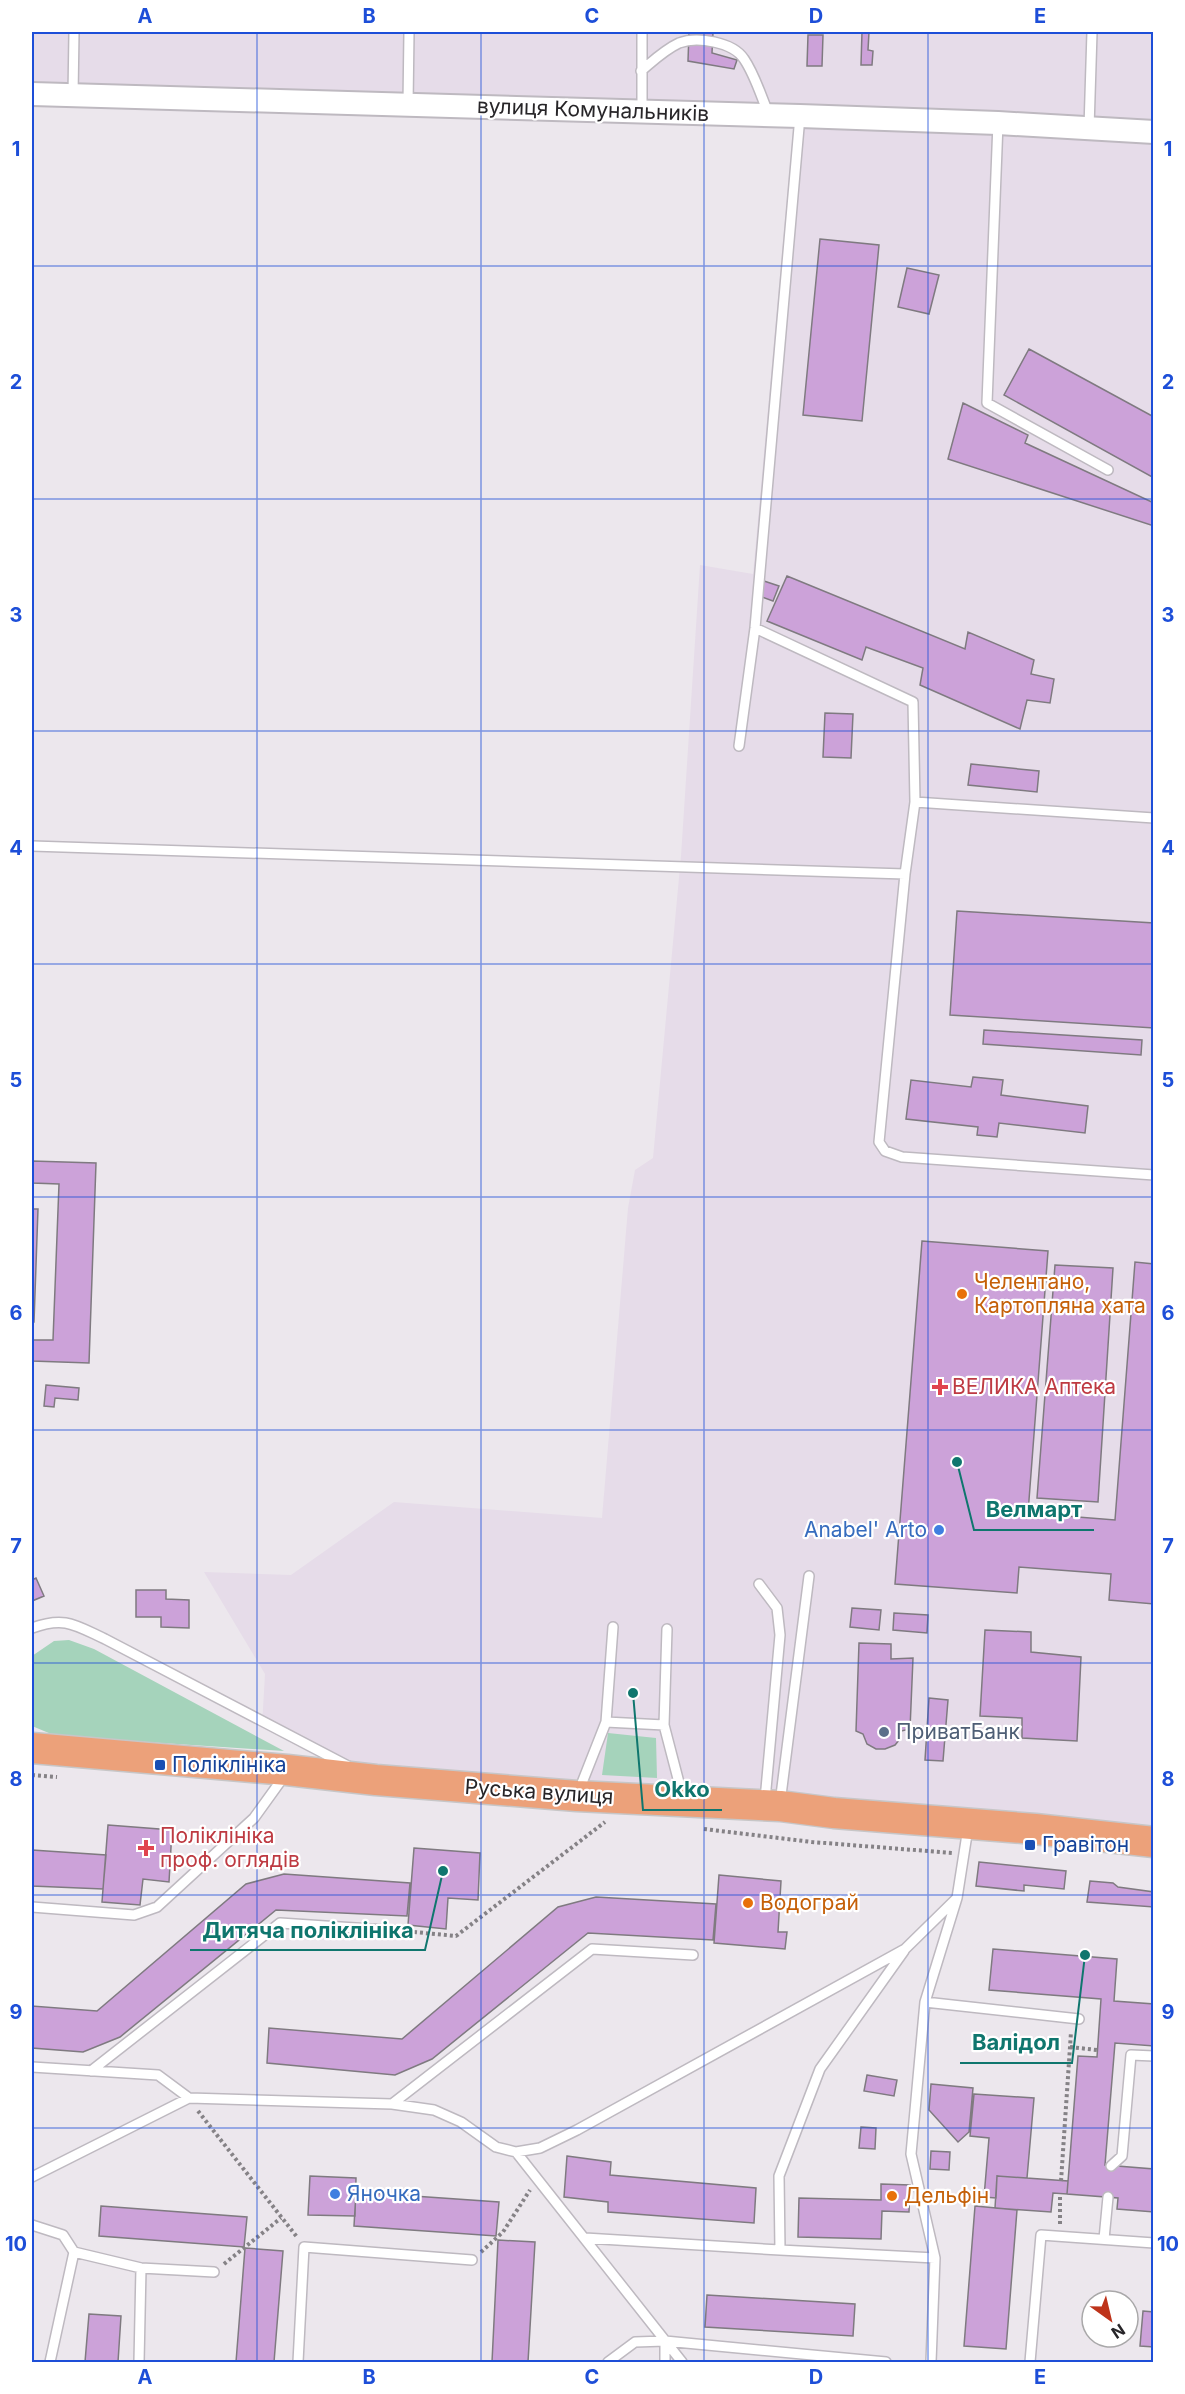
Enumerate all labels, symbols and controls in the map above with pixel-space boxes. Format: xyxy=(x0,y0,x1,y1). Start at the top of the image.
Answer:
text: A xyxy=(138,4,153,28)
text: B xyxy=(362,4,376,28)
text: C xyxy=(585,4,599,28)
text: D xyxy=(809,4,823,28)
text: E xyxy=(1034,4,1046,28)
street label: вулиця Комунальників xyxy=(476,93,710,126)
text: 1 xyxy=(12,137,20,161)
text: 1 xyxy=(1164,137,1172,161)
text: 2 xyxy=(10,370,22,394)
text: 2 xyxy=(1162,370,1174,394)
text: 3 xyxy=(10,603,22,627)
text: 3 xyxy=(1162,603,1174,627)
text: 4 xyxy=(9,836,23,860)
text: 4 xyxy=(1161,836,1175,860)
text: 5 xyxy=(10,1068,22,1092)
text: 5 xyxy=(1162,1068,1174,1092)
place label: Челентано, Картопляна хата xyxy=(974,1269,1146,1318)
marker: Челентано, Картопляна хата xyxy=(955,1287,969,1301)
text: 6 xyxy=(10,1301,23,1325)
text: 6 xyxy=(1162,1301,1175,1325)
place label: ВЕЛИКА Аптека xyxy=(952,1374,1116,1399)
marker: ВЕЛИКА Аптека xyxy=(933,1380,947,1394)
callout: Велмарт xyxy=(974,1490,1094,1530)
text: Велмарт xyxy=(986,1496,1082,1522)
place label: Anabel' Arto xyxy=(804,1517,927,1542)
marker: Anabel' Arto xyxy=(932,1523,946,1537)
text: 7 xyxy=(10,1534,22,1558)
text: 7 xyxy=(1162,1534,1174,1558)
place label: ПриватБанк xyxy=(896,1719,1020,1744)
marker: ПриватБанк xyxy=(877,1725,891,1739)
place label: Поліклініка xyxy=(172,1752,287,1777)
marker: Поліклініка xyxy=(153,1758,167,1772)
text: 8 xyxy=(9,1767,23,1791)
text: 8 xyxy=(1161,1767,1175,1791)
callout: Okko xyxy=(643,1770,722,1810)
street label: Руська вулиця xyxy=(464,1774,614,1809)
text: Okko xyxy=(654,1776,710,1802)
place label: Поліклініка проф. оглядів xyxy=(160,1823,300,1872)
place label: Гравітон xyxy=(1042,1832,1129,1857)
marker: Гравітон xyxy=(1023,1838,1037,1852)
marker: Поліклініка проф. оглядів xyxy=(137,1839,155,1857)
place label: Водограй xyxy=(760,1890,859,1915)
marker: Водограй xyxy=(741,1896,755,1910)
callout: Дитяча поліклініка xyxy=(190,1910,425,1950)
text: Дитяча поліклініка xyxy=(202,1917,414,1943)
text: 9 xyxy=(10,2000,23,2024)
text: 9 xyxy=(1162,2000,1175,2024)
callout: Валідол xyxy=(960,2023,1072,2063)
text: Валідол xyxy=(972,2029,1060,2055)
place label: Яночка xyxy=(347,2181,421,2206)
place label: Дельфін xyxy=(904,2183,989,2208)
marker: Яночка xyxy=(328,2187,342,2201)
marker: Дельфін xyxy=(885,2189,899,2203)
text: 10 xyxy=(5,2232,27,2256)
text: 10 xyxy=(1157,2232,1179,2256)
north arrow xyxy=(1080,2289,1140,2349)
text: N xyxy=(1108,2320,1129,2343)
text: A xyxy=(138,2365,153,2389)
text: B xyxy=(362,2365,376,2389)
text: C xyxy=(585,2365,599,2389)
text: D xyxy=(809,2365,823,2389)
text: E xyxy=(1034,2365,1046,2389)

